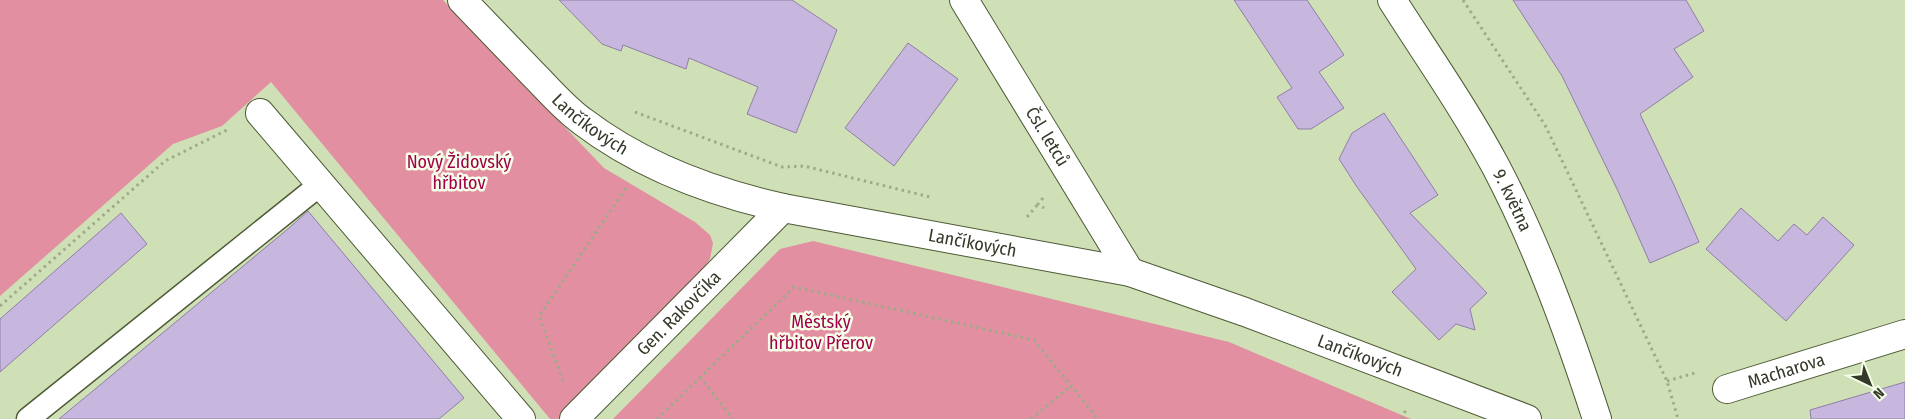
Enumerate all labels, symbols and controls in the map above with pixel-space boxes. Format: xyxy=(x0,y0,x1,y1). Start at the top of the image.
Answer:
street label: Lančíkových xyxy=(547,89,632,160)
street label: Čsl. letců xyxy=(1021,103,1074,170)
park label: Nový Židovský hřbitov xyxy=(407,151,511,194)
street label: 9. května xyxy=(1488,166,1537,235)
street label: Lančíkových xyxy=(927,224,1019,262)
street label: Gen. Rakovčíka xyxy=(632,266,726,360)
park label: Městský hřbitov Přerov xyxy=(769,311,873,354)
street label: Lančíkových xyxy=(1314,330,1406,382)
street label: Macharova xyxy=(1745,348,1828,393)
north arrow xyxy=(1845,359,1895,409)
text: N xyxy=(1870,384,1887,402)

